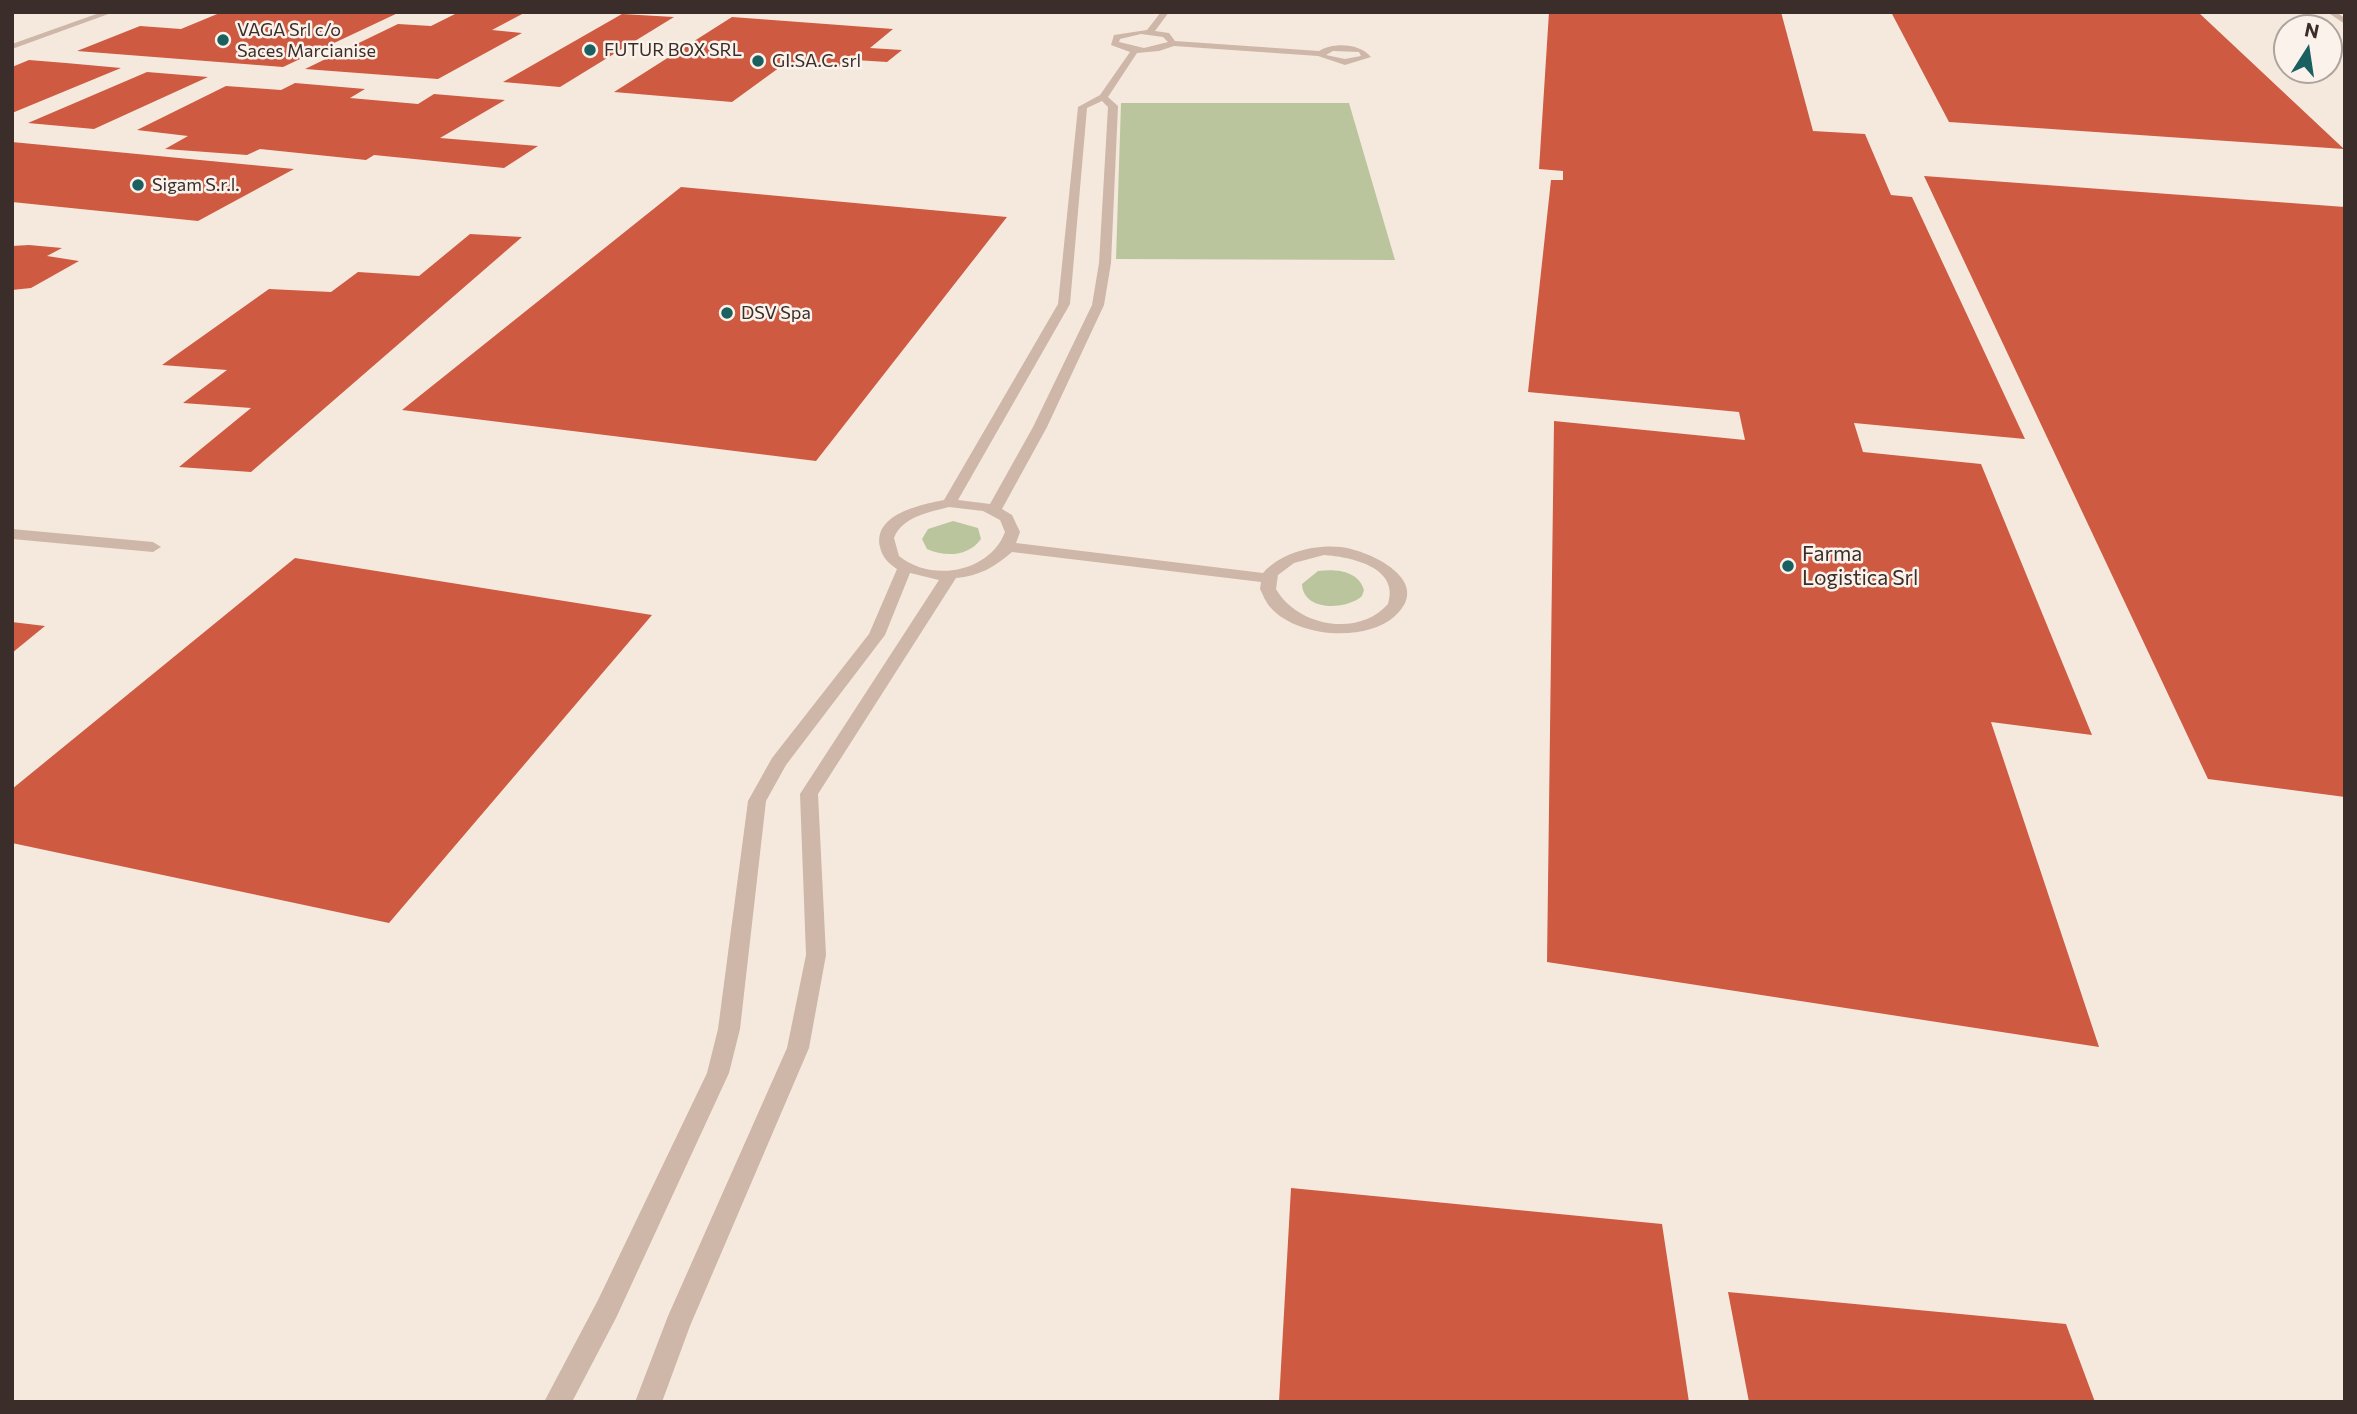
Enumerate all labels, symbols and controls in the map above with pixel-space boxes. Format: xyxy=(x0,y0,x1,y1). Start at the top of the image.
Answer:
north arrow xyxy=(2273,14,2343,84)
text: N xyxy=(2303,17,2321,43)
place label: VAGA Srl c/o Saces Marcianise xyxy=(237,19,376,61)
marker: VAGA Srl c/o Saces Marcianise xyxy=(215,32,231,48)
place label: FUTUR BOX SRL xyxy=(604,39,742,61)
marker: FUTUR BOX SRL xyxy=(582,42,598,58)
place label: GI.SA.C. srl xyxy=(772,50,861,72)
marker: GI.SA.C. srl xyxy=(750,53,766,69)
place label: Sigam S.r.l. xyxy=(152,174,240,196)
marker: Sigam S.r.l. xyxy=(130,177,146,193)
place label: DSV Spa xyxy=(741,302,811,324)
marker: DSV Spa xyxy=(719,305,735,321)
place label: Farma Logistica Srl xyxy=(1802,541,1918,591)
marker: Farma Logistica Srl xyxy=(1780,558,1796,574)

